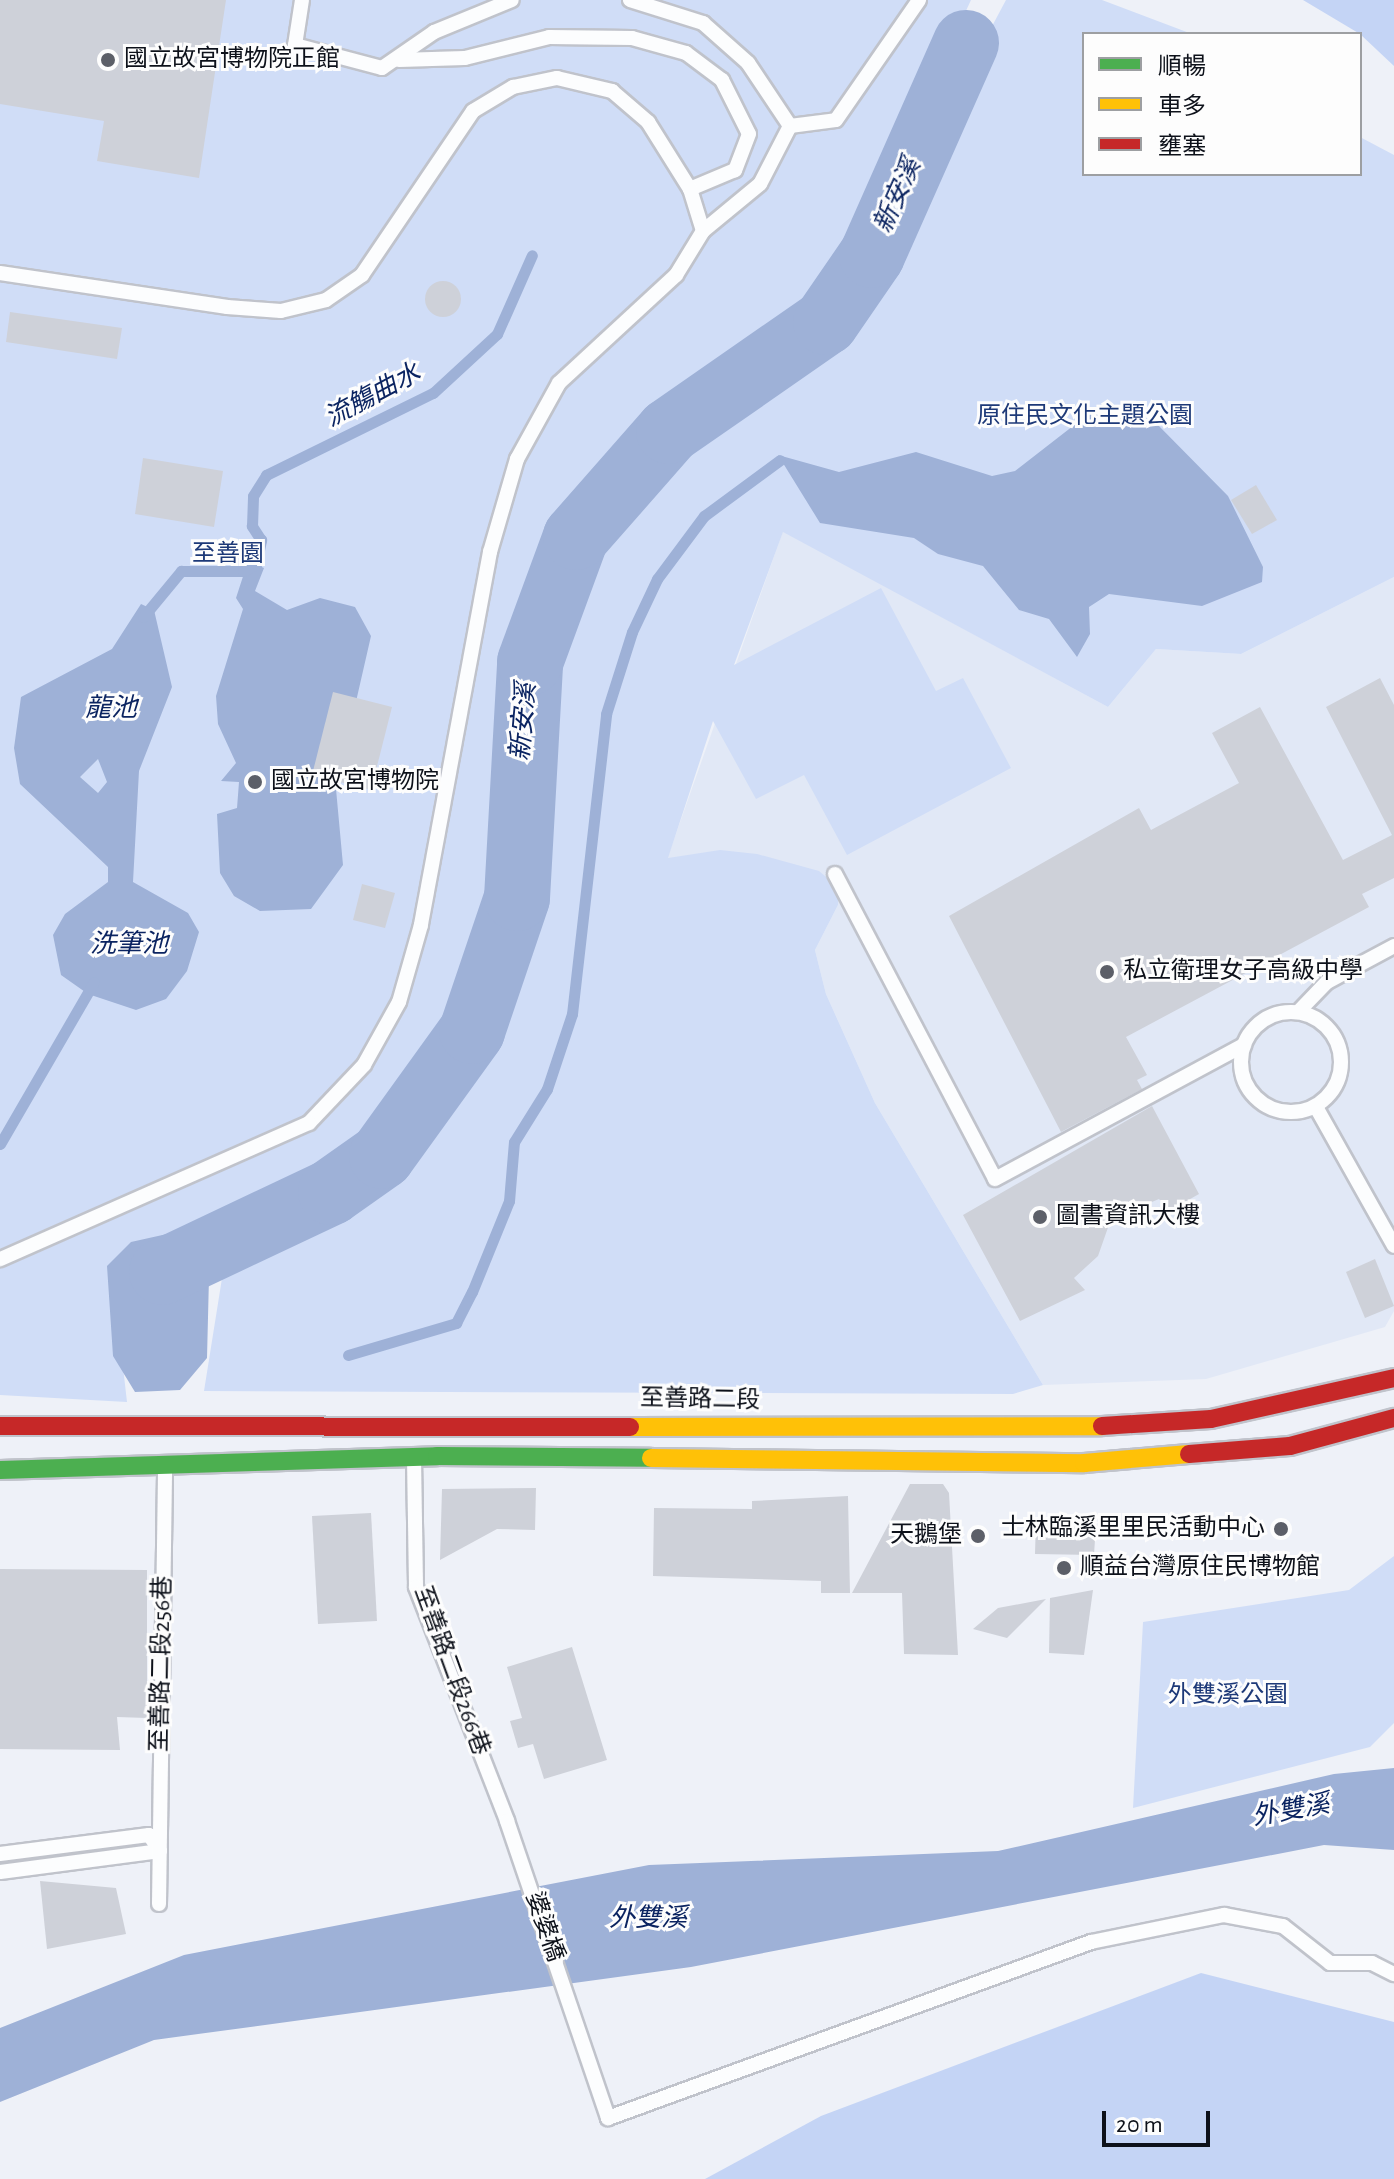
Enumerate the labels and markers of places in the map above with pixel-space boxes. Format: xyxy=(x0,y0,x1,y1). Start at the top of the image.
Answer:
place label: 國立故宮博物院正館 xyxy=(124,46,340,74)
marker: 國立故宮博物院正館 xyxy=(99,51,117,69)
place label: 國立故宮博物院 xyxy=(271,768,439,796)
marker: 國立故宮博物院 xyxy=(246,773,264,791)
place label: 私立衛理女子高級中學 xyxy=(1123,958,1363,986)
marker: 私立衛理女子高級中學 xyxy=(1098,963,1116,981)
place label: 圖書資訊大樓 xyxy=(1056,1203,1200,1231)
marker: 圖書資訊大樓 xyxy=(1031,1208,1049,1226)
place label: 士林臨溪里里民活動中心 xyxy=(1001,1515,1265,1543)
marker: 士林臨溪里里民活動中心 xyxy=(1272,1520,1290,1538)
place label: 天鵝堡 xyxy=(890,1522,962,1550)
marker: 天鵝堡 xyxy=(969,1527,987,1545)
place label: 順益台灣原住民博物館 xyxy=(1080,1554,1320,1582)
marker: 順益台灣原住民博物館 xyxy=(1055,1559,1073,1577)

